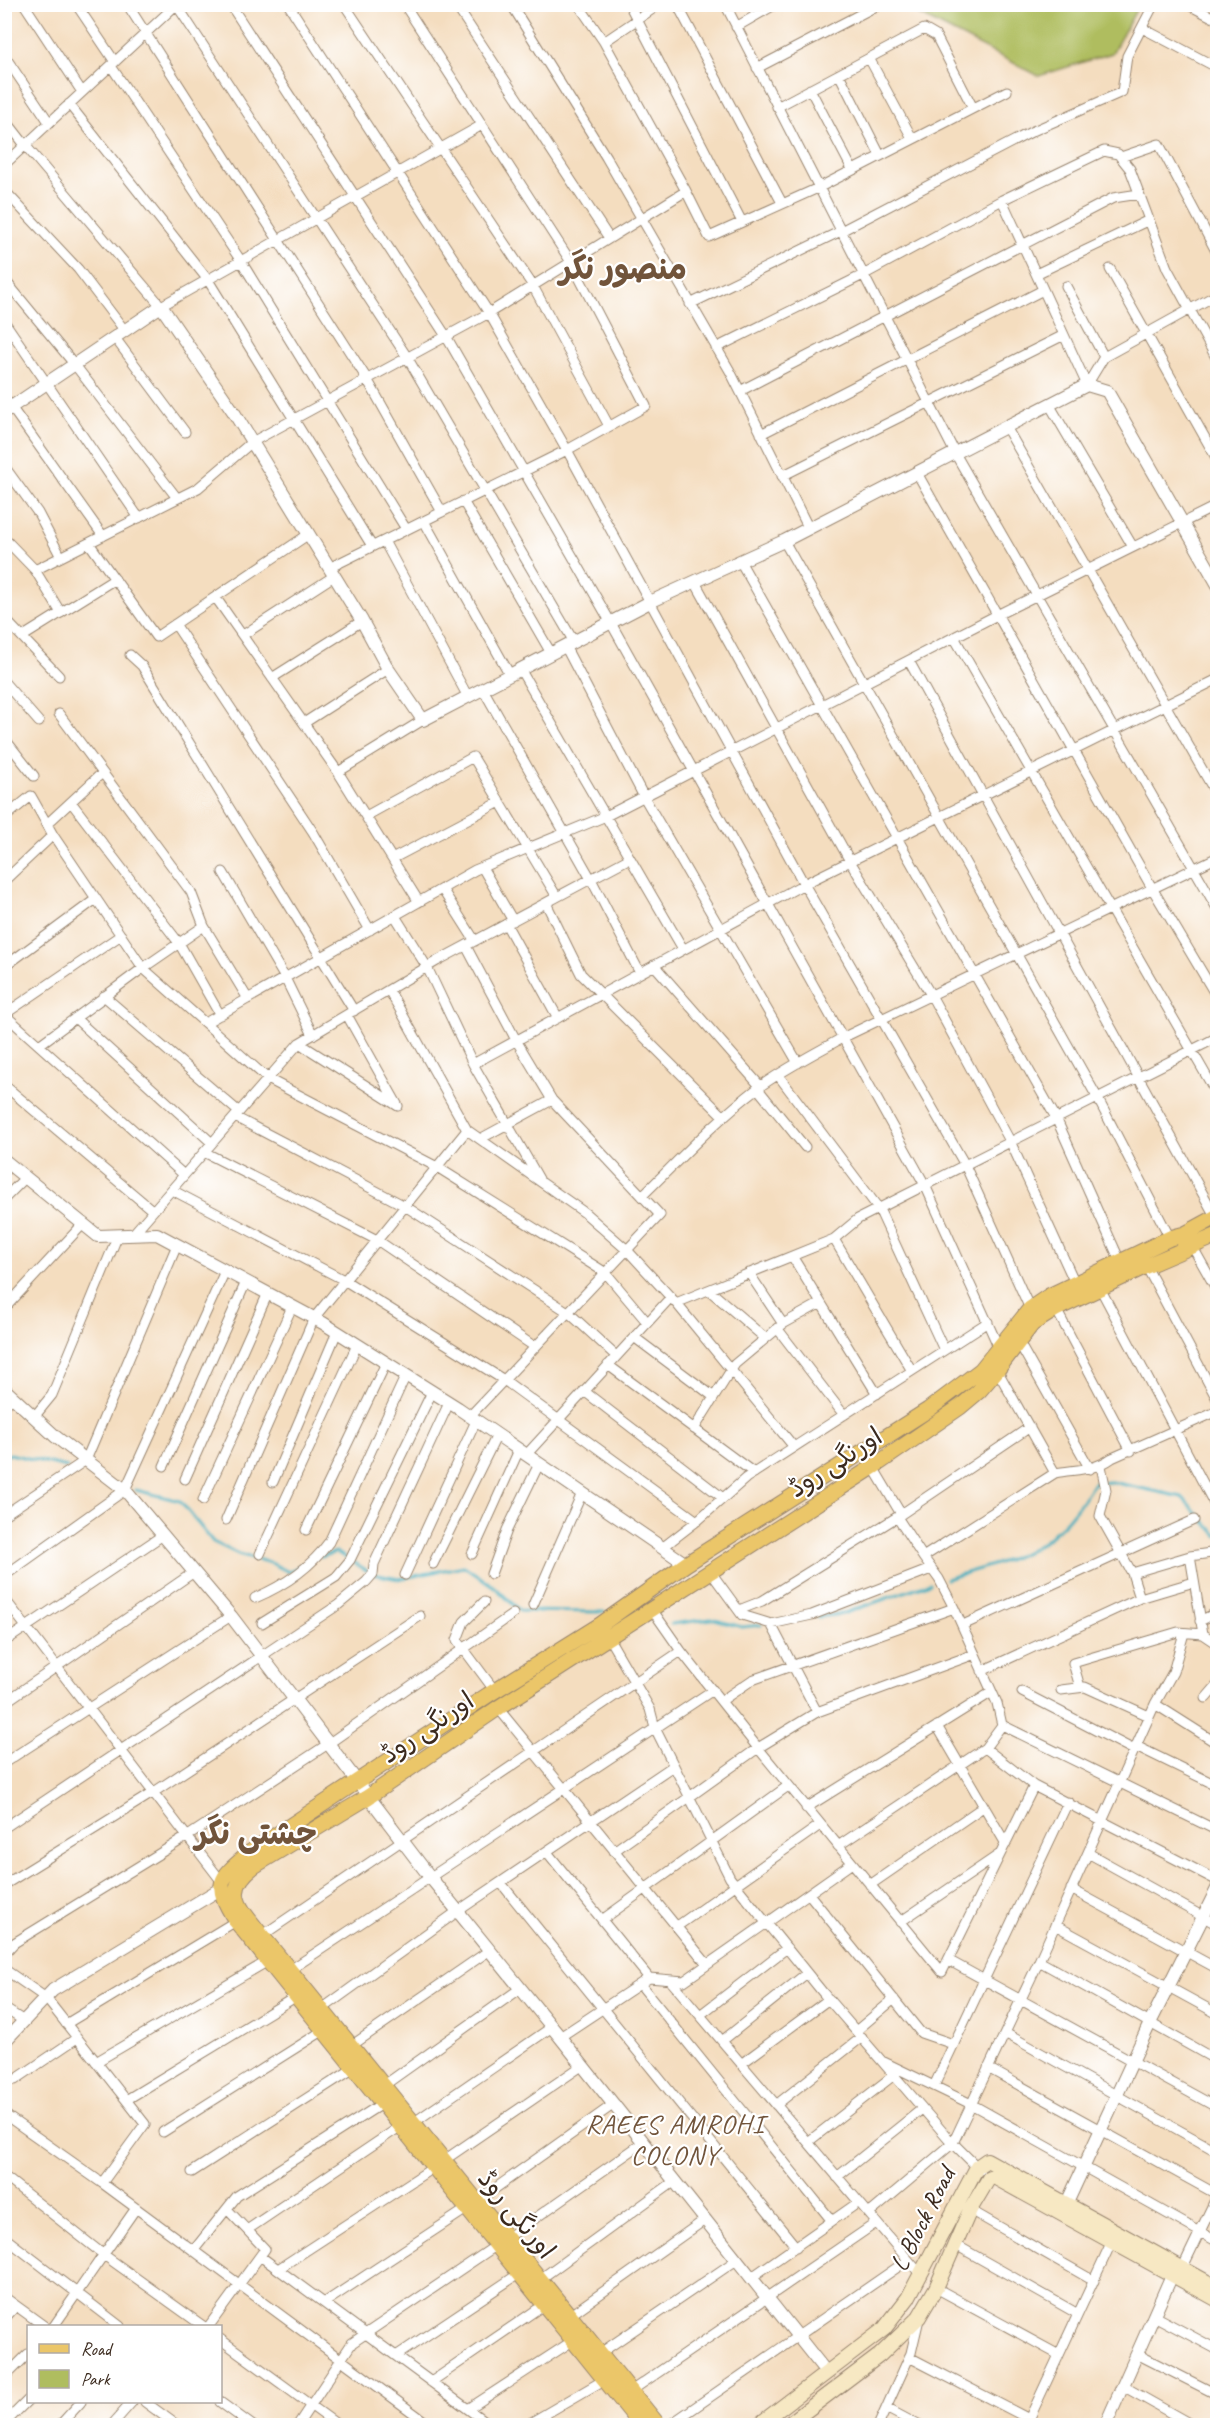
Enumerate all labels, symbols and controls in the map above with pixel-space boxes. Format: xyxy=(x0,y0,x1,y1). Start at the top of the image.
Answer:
district label: منصور نگر xyxy=(556,248,687,289)
street label: اورنگی روڈ xyxy=(782,1420,888,1505)
street label: اورنگی روڈ xyxy=(374,1684,480,1771)
district label: چشتی نگر xyxy=(192,1813,317,1854)
district label: RAEES AMROHI COLONY xyxy=(585,2107,769,2172)
street label: L Block Road xyxy=(882,2159,964,2277)
street label: اورنگی روڈ xyxy=(471,2163,563,2266)
legend xyxy=(27,2325,222,2403)
text: Road xyxy=(81,2338,114,2360)
text: Park xyxy=(81,2368,111,2390)

